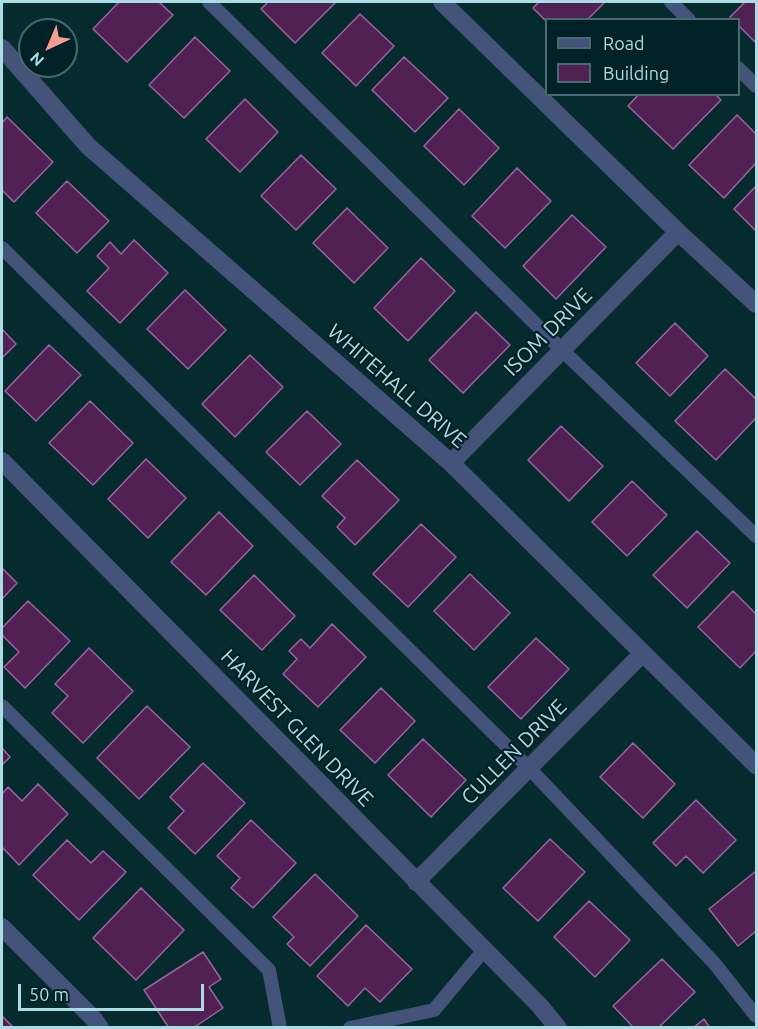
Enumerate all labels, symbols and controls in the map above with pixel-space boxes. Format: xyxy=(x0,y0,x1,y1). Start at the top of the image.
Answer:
north arrow xyxy=(18,18,78,78)
legend xyxy=(545,18,740,96)
text: Road xyxy=(603,33,645,53)
text: N xyxy=(26,49,47,70)
text: Building xyxy=(603,63,669,83)
street label: ISOM DRIVE xyxy=(499,283,597,381)
street label: WHITEHALL DRIVE xyxy=(322,319,472,453)
street label: HARVEST GLEN DRIVE xyxy=(216,644,378,812)
street label: CULLEN DRIVE xyxy=(456,694,572,810)
scale bar xyxy=(21,972,207,1010)
text: 50 m xyxy=(29,984,69,1004)

